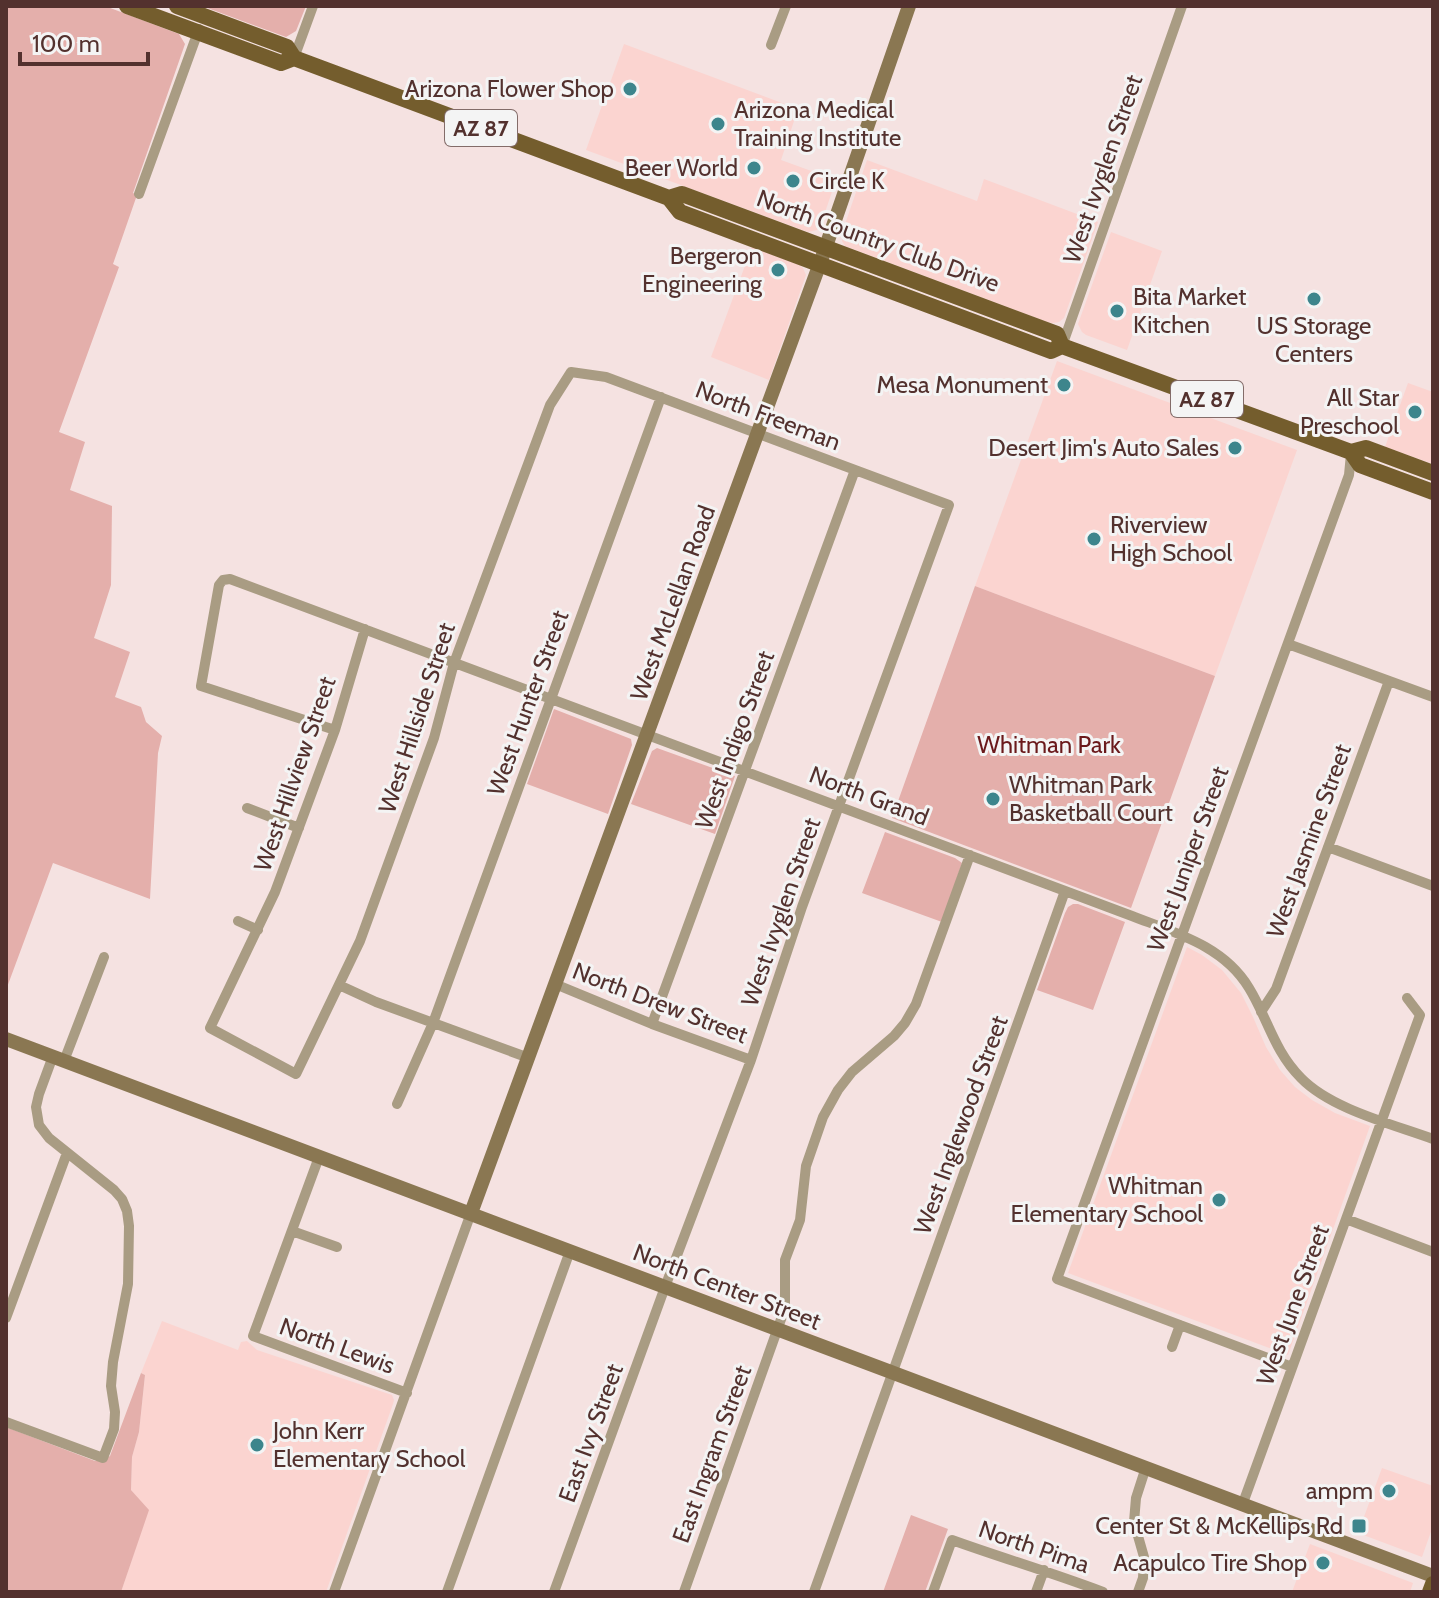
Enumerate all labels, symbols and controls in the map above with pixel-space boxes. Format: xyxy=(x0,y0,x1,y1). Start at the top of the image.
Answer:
scale bar xyxy=(20,16,148,66)
text: 100 m xyxy=(32,29,100,58)
street label: West Ivyglen Street xyxy=(1057,71,1148,267)
place label: Arizona Flower Shop xyxy=(405,74,614,103)
marker: Arizona Flower Shop xyxy=(621,80,639,98)
place label: Arizona Medical Training Institute xyxy=(734,95,901,152)
road number: AZ 87 xyxy=(445,110,517,146)
marker: Arizona Medical Training Institute xyxy=(709,115,727,133)
place label: Beer World xyxy=(625,153,738,182)
marker: Beer World xyxy=(745,159,763,177)
place label: Circle K xyxy=(809,166,885,195)
marker: Circle K xyxy=(784,172,802,190)
street label: North Country Club Drive xyxy=(753,183,1003,298)
place label: Bergeron Engineering xyxy=(642,241,763,298)
marker: Bergeron Engineering xyxy=(769,261,787,279)
place label: Bita Market Kitchen xyxy=(1133,282,1246,339)
marker: US Storage Centers xyxy=(1305,290,1323,308)
marker: Bita Market Kitchen xyxy=(1108,302,1126,320)
place label: US Storage Centers xyxy=(1257,311,1371,368)
place label: Mesa Monument xyxy=(877,370,1048,399)
street label: North Freeman xyxy=(691,375,845,457)
marker: Mesa Monument xyxy=(1055,376,1073,394)
road number: AZ 87 xyxy=(1171,381,1243,417)
place label: All Star Preschool xyxy=(1300,383,1399,440)
marker: All Star Preschool xyxy=(1406,403,1424,421)
place label: Desert Jim's Auto Sales xyxy=(988,433,1219,462)
marker: Desert Jim's Auto Sales xyxy=(1226,439,1244,457)
street label: West McLellan Road xyxy=(624,501,721,704)
place label: Riverview High School xyxy=(1110,510,1232,567)
marker: Riverview High School xyxy=(1085,530,1103,548)
street label: West Hunter Street xyxy=(481,606,574,799)
street label: West Hillside Street xyxy=(372,619,461,817)
street label: West Indigo Street xyxy=(689,647,780,833)
street label: West Hillview Street xyxy=(248,673,341,875)
park label: Whitman Park xyxy=(977,730,1121,759)
street label: West Jasmine Street xyxy=(1260,740,1357,942)
street label: North Grand xyxy=(805,760,933,832)
street label: West Juniper Street xyxy=(1141,762,1234,955)
place label: Whitman Park Basketball Court xyxy=(1009,770,1173,827)
marker: Whitman Park Basketball Court xyxy=(984,790,1002,808)
street label: West Ivyglen Street xyxy=(735,814,826,1010)
street label: North Drew Street xyxy=(569,956,752,1049)
street label: West Inglewood Street xyxy=(907,1011,1014,1238)
place label: Whitman Elementary School xyxy=(1011,1171,1203,1228)
marker: Whitman Elementary School xyxy=(1210,1191,1228,1209)
street label: West June Street xyxy=(1250,1221,1335,1389)
street label: North Center Street xyxy=(629,1237,825,1336)
street label: North Lewis xyxy=(276,1311,399,1380)
street label: East Ivy Street xyxy=(552,1360,629,1506)
street label: East Ingram Street xyxy=(666,1361,757,1546)
place label: John Kerr Elementary School xyxy=(272,1416,466,1473)
marker: John Kerr Elementary School xyxy=(248,1436,266,1454)
place label: ampm xyxy=(1306,1476,1373,1505)
marker: ampm xyxy=(1380,1482,1398,1500)
place label: Center St & McKellips Rd xyxy=(1095,1511,1343,1540)
street label: North Pima xyxy=(975,1514,1094,1579)
marker: Center St & McKellips Rd xyxy=(1350,1517,1368,1535)
place label: Acapulco Tire Shop xyxy=(1113,1548,1307,1577)
marker: Acapulco Tire Shop xyxy=(1314,1554,1332,1572)

